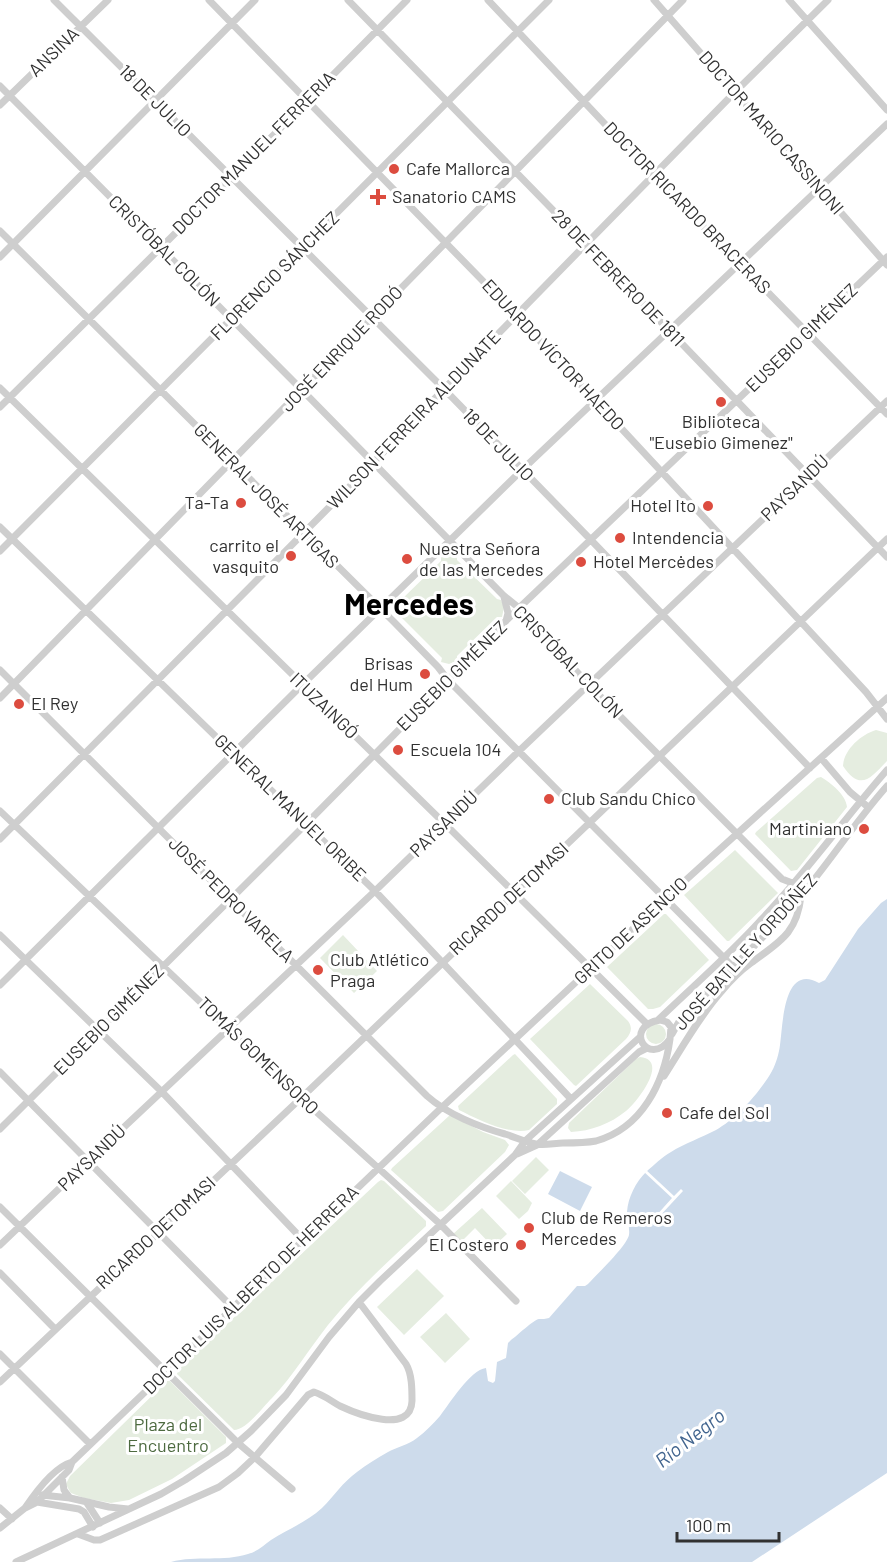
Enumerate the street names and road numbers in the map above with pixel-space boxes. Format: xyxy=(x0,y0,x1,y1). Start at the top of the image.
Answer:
street label: ANSINA xyxy=(24,22,83,81)
street label: DOCTOR MARIO CASSINONI xyxy=(695,46,849,219)
street label: 18 DE JULIO xyxy=(115,60,196,141)
street label: DOCTOR MANUEL FERRERIA xyxy=(167,66,339,238)
street label: DOCTOR RICARDO BRACERAS xyxy=(600,117,776,298)
street label: CRISTÓBAL COLÓN xyxy=(104,190,225,311)
street label: 28 DE FEBRERO DE 1811 xyxy=(548,204,690,350)
street label: FLORENCIO SÁNCHEZ xyxy=(205,206,343,344)
street label: EDUARDO VÍCTOR HAEDO xyxy=(478,274,629,434)
street label: EUSEBIO GIMÉNEZ xyxy=(741,278,862,396)
street label: JOSÉ ENRIQUE RODÓ xyxy=(276,281,407,416)
street label: WILSON FERREIRA ALDUNATE xyxy=(322,325,505,513)
street label: 18 DE JULIO xyxy=(458,403,539,485)
street label: GENERAL JOSÉ ARTIGAS xyxy=(190,418,344,572)
street label: PAYSANDÚ xyxy=(756,449,833,525)
street label: CRISTÓBAL COLÓN xyxy=(509,600,628,722)
street label: EUSEBIO GIMÉNEZ xyxy=(392,616,511,735)
street label: ITUZAINGÓ xyxy=(286,667,363,743)
street label: GENERAL MANUEL ORIBE xyxy=(210,729,371,886)
street label: PAYSANDÚ xyxy=(405,785,482,861)
street label: JOSÉ PEDRO VARELA xyxy=(164,832,299,967)
street label: RICARDO DETOMASI xyxy=(444,837,573,959)
street label: JOSÉ BATLLE Y ORDÓÑEZ xyxy=(669,868,821,1034)
street label: GRITO DE ASENCIO xyxy=(569,872,692,988)
street label: EUSEBIO GIMÉNEZ xyxy=(49,960,168,1079)
street label: TOMÁS GOMENSORO xyxy=(194,992,324,1119)
street label: PAYSANDÚ xyxy=(53,1119,130,1195)
street label: RICARDO DETOMASI xyxy=(91,1171,220,1293)
street label: DOCTOR LUIS ALBERTO DE HERRERA xyxy=(138,1180,363,1398)

